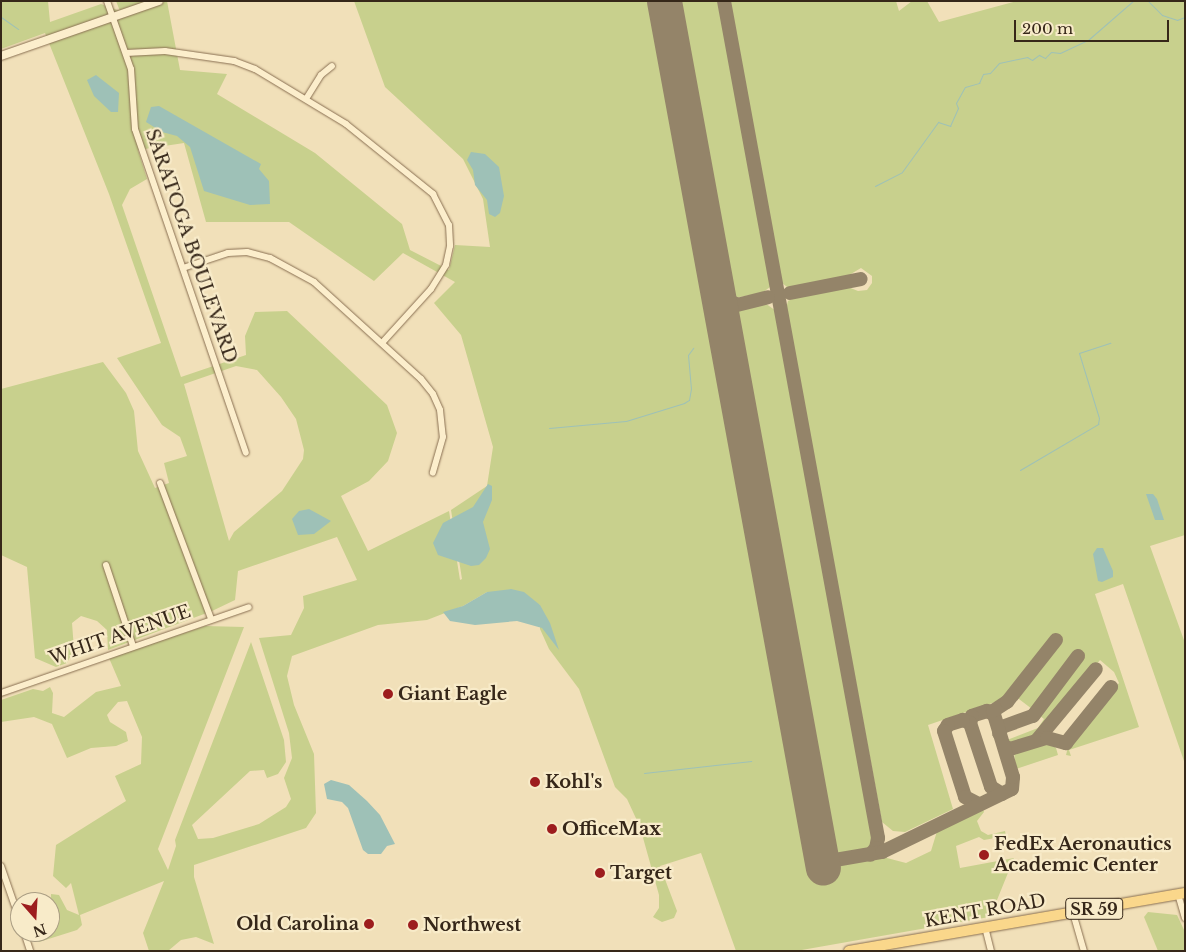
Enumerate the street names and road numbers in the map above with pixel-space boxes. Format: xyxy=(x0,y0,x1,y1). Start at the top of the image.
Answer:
street label: SARATOGA BOULEVARD xyxy=(141,126,241,366)
street label: WHIT AVENUE xyxy=(46,600,194,670)
street label: KENT ROAD xyxy=(923,890,1047,932)
road number: SR 59 xyxy=(1064,896,1124,922)

